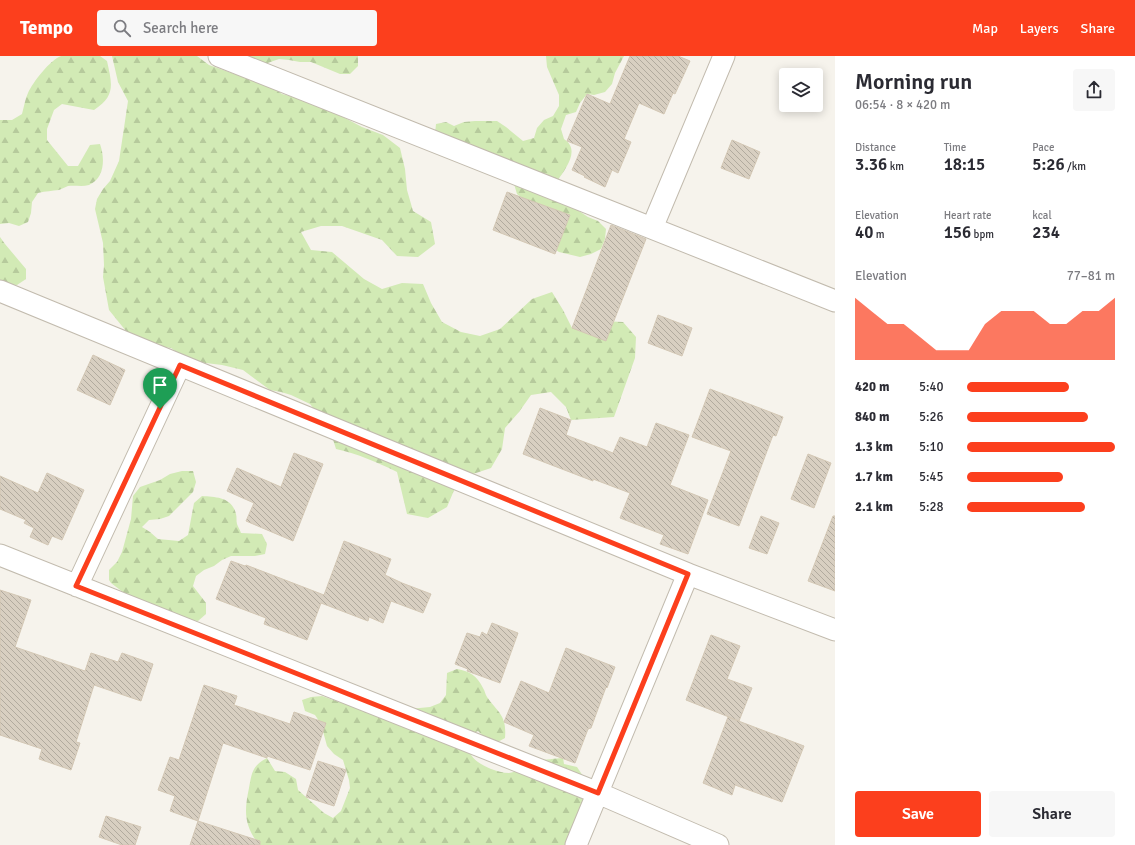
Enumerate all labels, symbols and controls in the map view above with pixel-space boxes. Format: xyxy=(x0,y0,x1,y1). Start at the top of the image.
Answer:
search box xyxy=(97,10,377,46)
text: Tempo xyxy=(20,16,73,40)
icon: search xyxy=(111,17,133,39)
text: Search here xyxy=(143,19,219,37)
text: Map xyxy=(972,20,998,37)
text: Layers xyxy=(1020,20,1059,37)
text: Share xyxy=(1081,20,1115,37)
map controls xyxy=(779,68,823,112)
button: layers xyxy=(779,68,823,112)
text: Morning run xyxy=(855,68,972,95)
button: share xyxy=(1073,69,1115,111)
text: 06:54 · 8 × 420 m xyxy=(855,97,950,113)
text: Distance xyxy=(855,141,896,154)
text: Time xyxy=(944,141,966,154)
text: Pace xyxy=(1032,141,1055,154)
text: 3.36 xyxy=(855,154,887,175)
text: 18:15 xyxy=(944,154,985,175)
text: 5:26 xyxy=(1032,154,1065,175)
text: km xyxy=(887,160,904,173)
text: /km xyxy=(1065,160,1086,173)
text: Elevation xyxy=(855,209,899,222)
text: Heart rate xyxy=(944,209,991,222)
text: kcal xyxy=(1032,209,1052,222)
text: 40 xyxy=(855,222,873,243)
text: 156 xyxy=(944,222,971,243)
text: 234 xyxy=(1032,222,1060,243)
text: m xyxy=(873,228,885,241)
text: bpm xyxy=(971,228,994,241)
text: Elevation xyxy=(855,268,907,284)
text: 77–81 m xyxy=(1067,268,1115,284)
pin xyxy=(143,368,177,409)
icon: arrive xyxy=(149,374,171,396)
text: 420 m xyxy=(855,379,889,395)
text: 5:40 xyxy=(919,379,944,395)
text: 840 m xyxy=(855,409,889,425)
text: 5:26 xyxy=(919,409,944,425)
text: 1.3 km xyxy=(855,439,893,455)
text: 5:10 xyxy=(919,439,944,455)
text: 1.7 km xyxy=(855,469,893,485)
text: 5:45 xyxy=(919,469,944,485)
text: 2.1 km xyxy=(855,499,893,515)
text: 5:28 xyxy=(919,499,944,515)
button: Save xyxy=(855,791,981,837)
button: Share xyxy=(989,791,1115,837)

